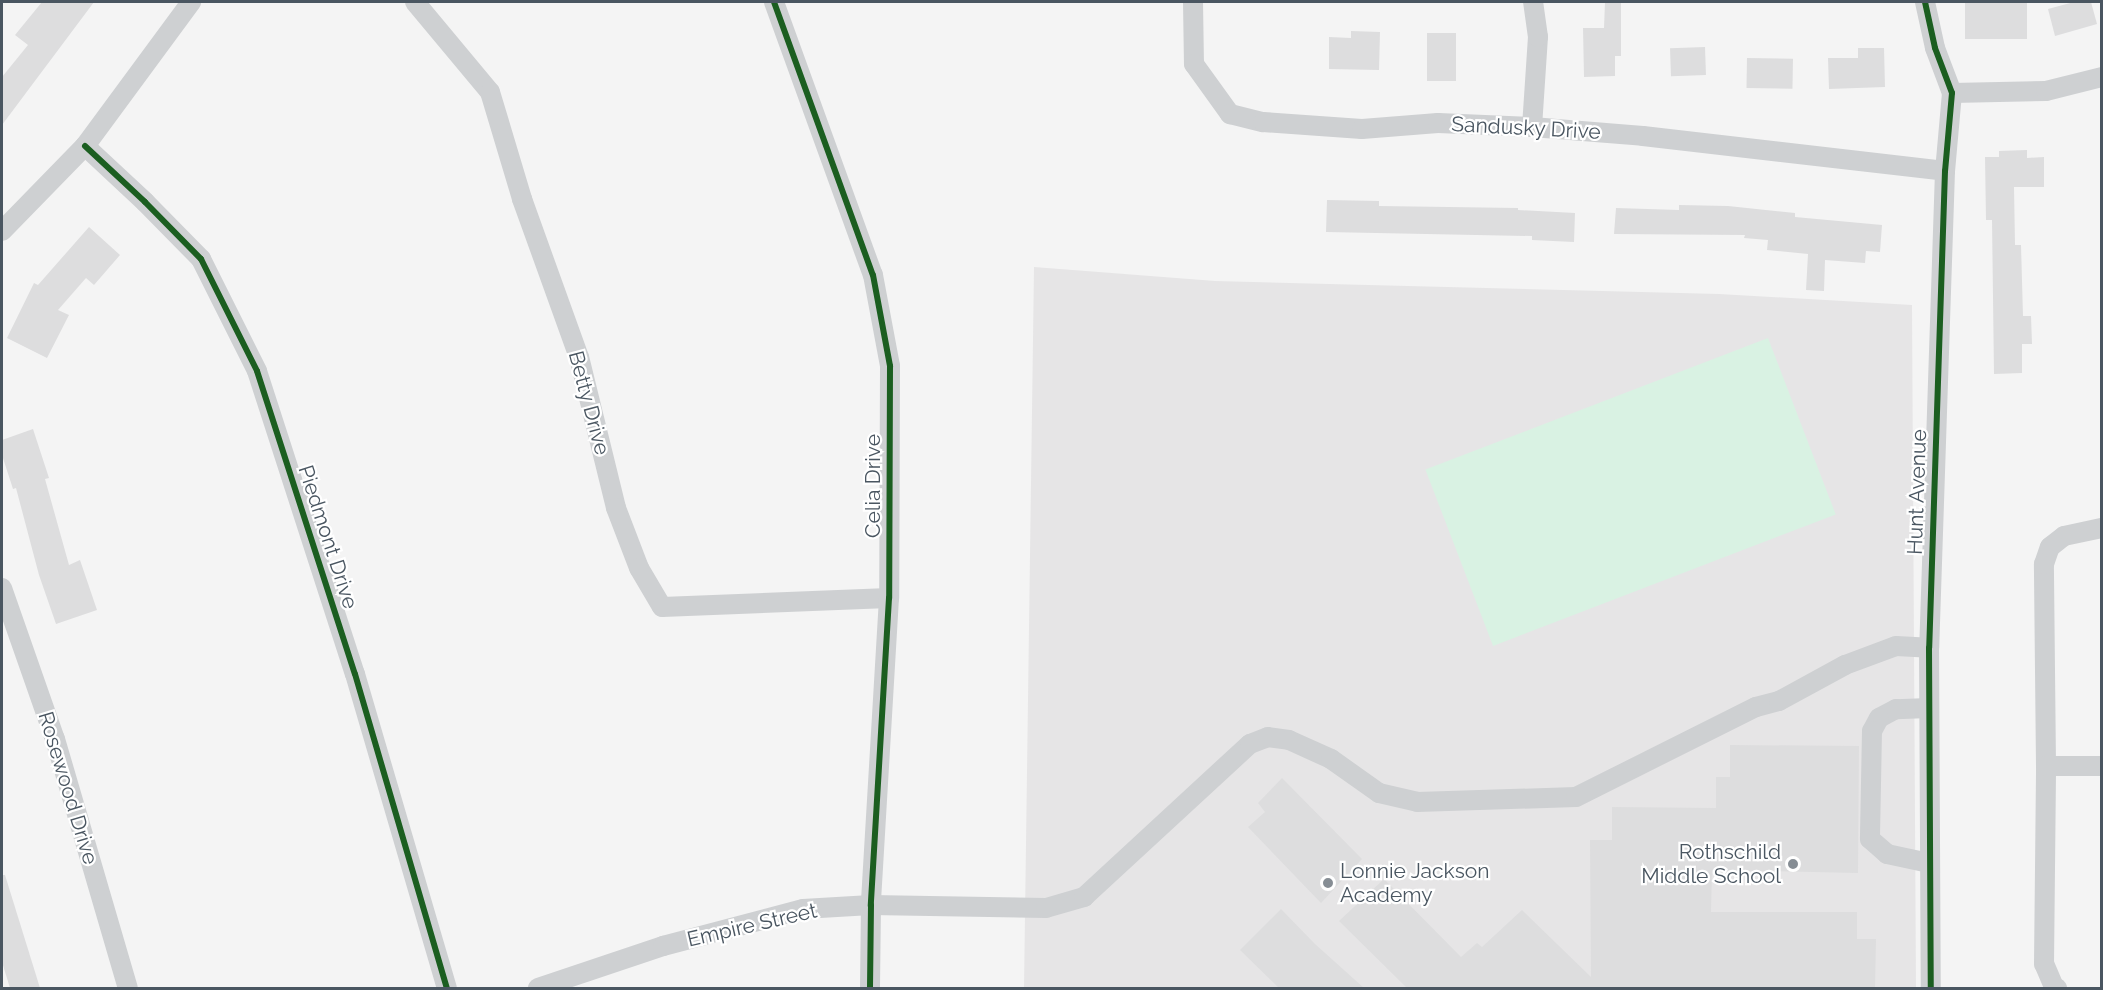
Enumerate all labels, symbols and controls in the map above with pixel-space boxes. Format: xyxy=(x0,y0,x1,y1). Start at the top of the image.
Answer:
street label: Sandusky Drive xyxy=(1450,111,1602,145)
street label: Betty Drive xyxy=(563,348,615,458)
street label: Hunt Avenue xyxy=(1902,429,1932,555)
street label: Celia Drive xyxy=(860,434,886,538)
street label: Piedmont Drive xyxy=(293,462,363,612)
street label: Rosewood Drive xyxy=(33,709,103,867)
place label: Rothschild Middle School xyxy=(1641,839,1781,889)
marker: Rothschild Middle School xyxy=(1786,857,1800,871)
place label: Lonnie Jackson Academy xyxy=(1340,858,1490,908)
marker: Lonnie Jackson Academy xyxy=(1321,876,1335,890)
street label: Empire Street xyxy=(685,898,819,952)

